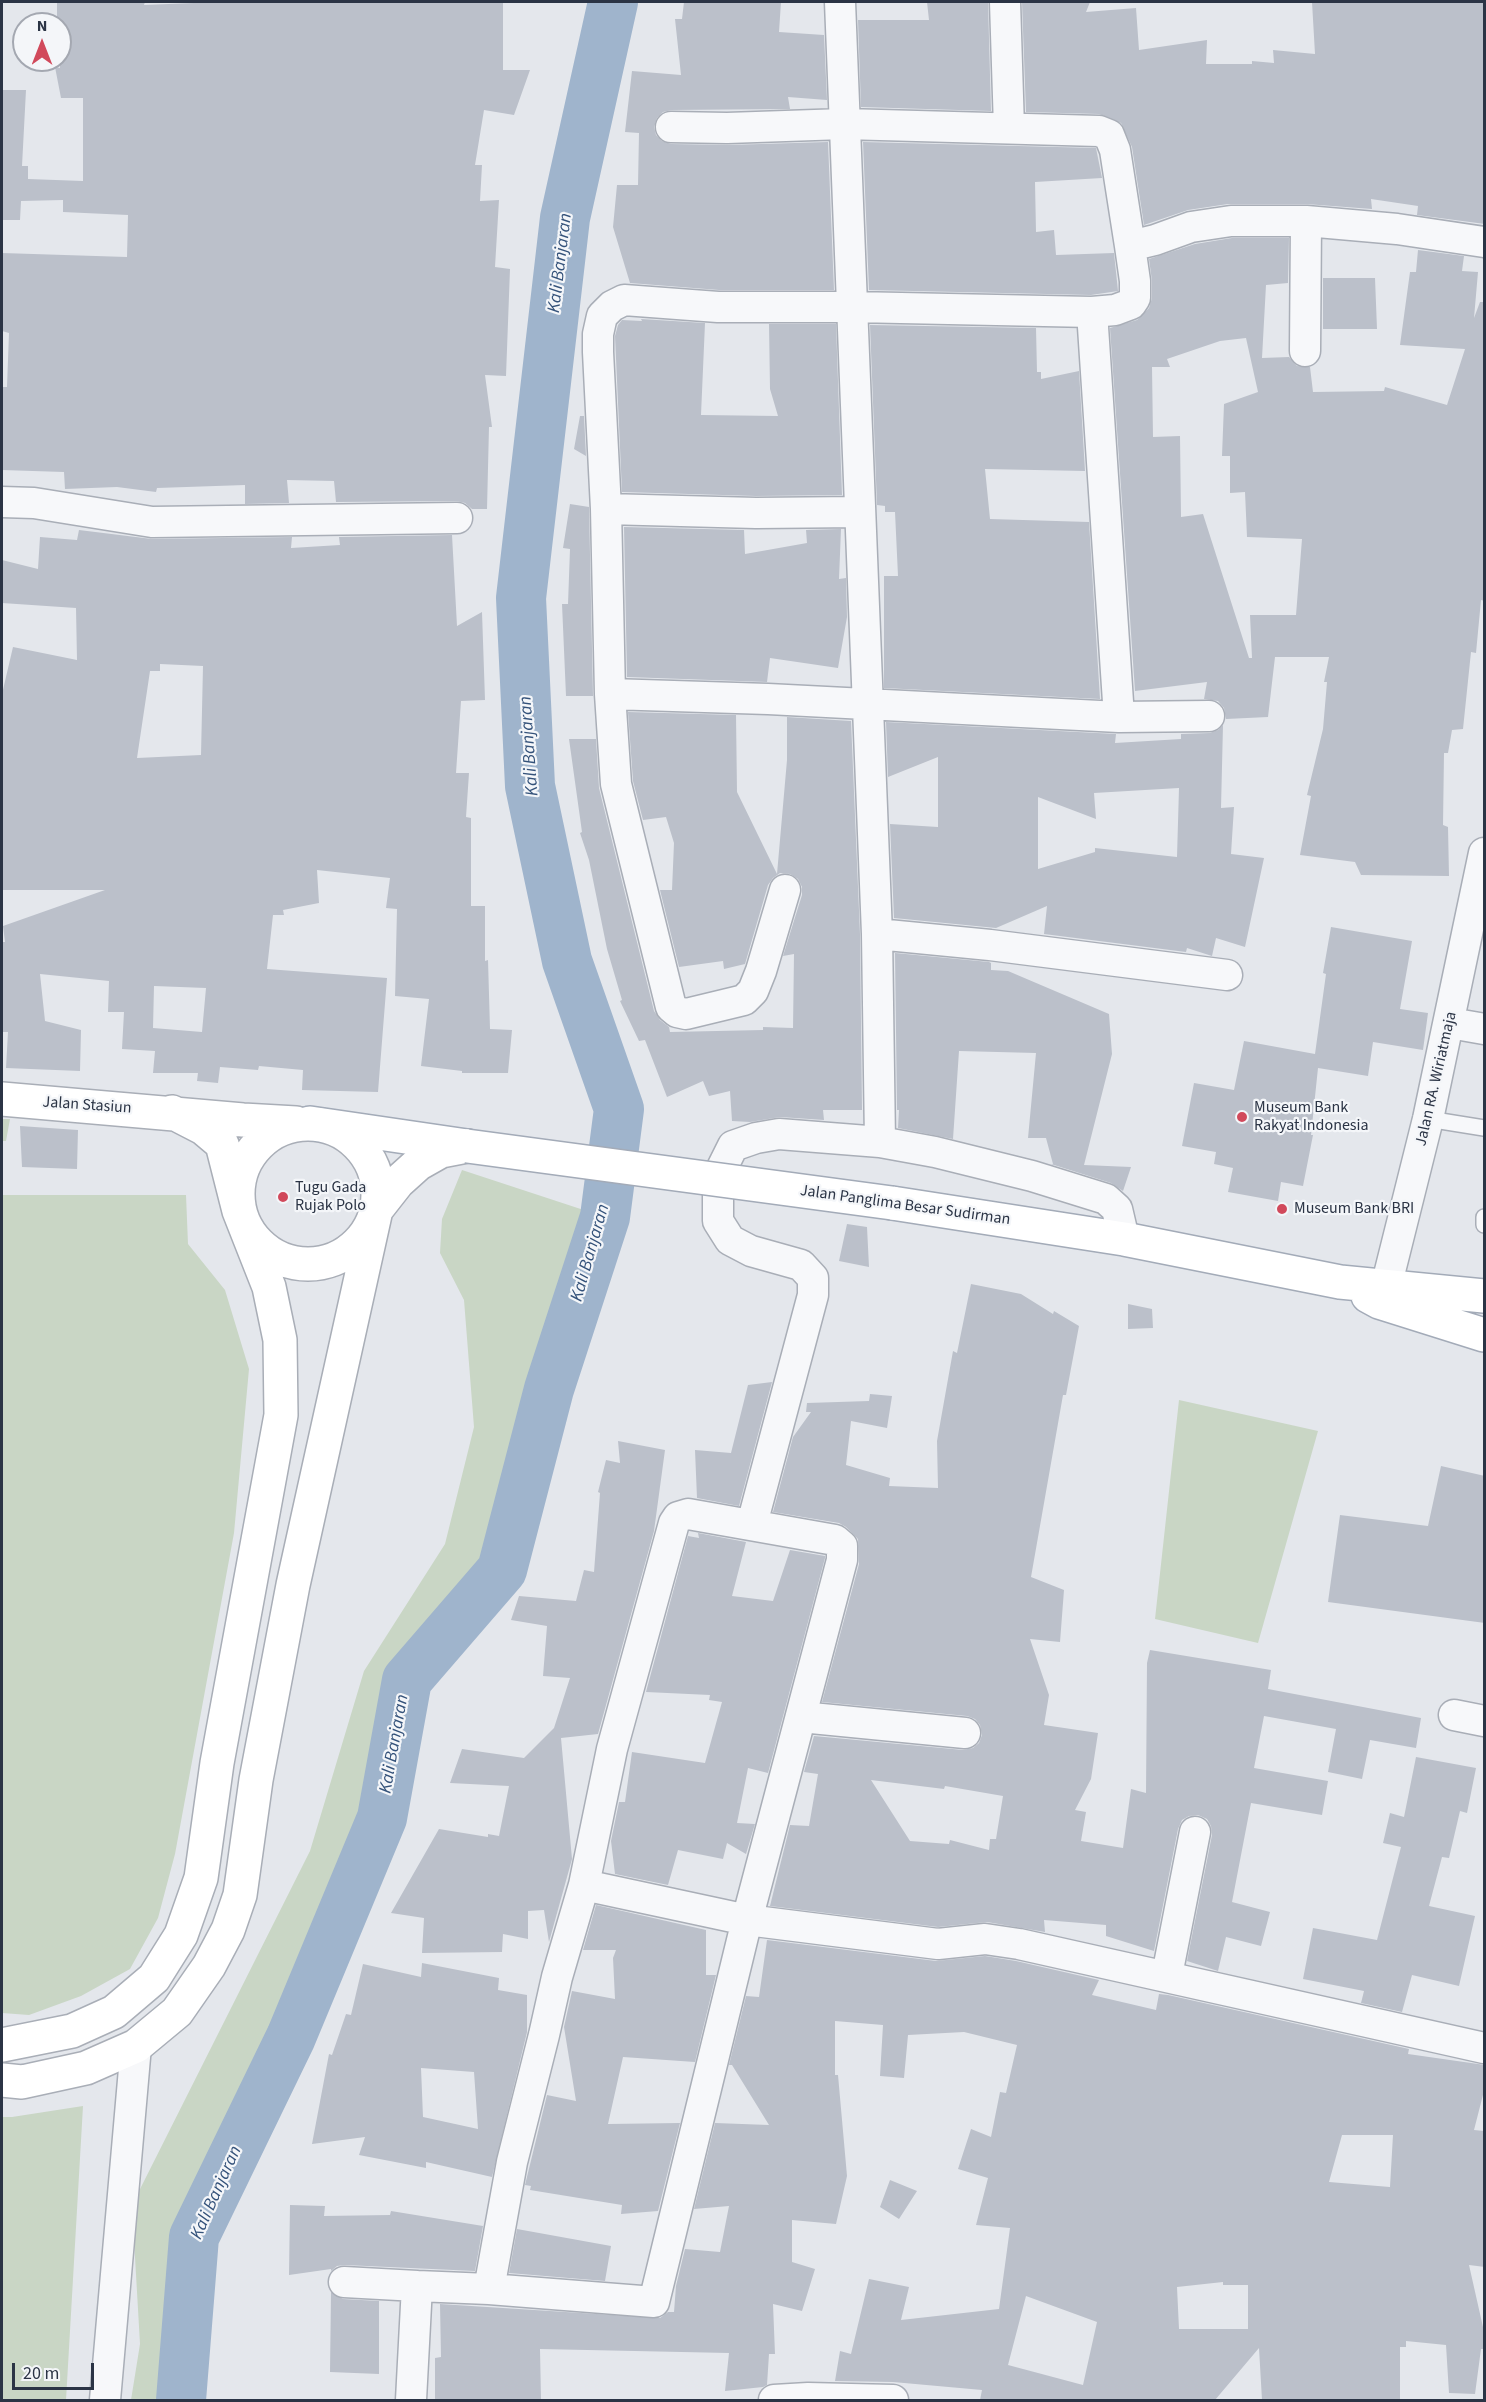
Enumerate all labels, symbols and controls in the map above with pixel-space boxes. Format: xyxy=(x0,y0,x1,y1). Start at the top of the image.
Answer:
north arrow xyxy=(12,12,72,72)
text: N xyxy=(37,15,47,37)
water label: Kali Banjaran xyxy=(544,212,578,314)
water label: Kali Banjaran xyxy=(516,695,544,797)
street label: Jalan RA. Wiriatmaja xyxy=(1412,1010,1462,1148)
street label: Jalan Stasiun xyxy=(42,1093,132,1119)
place label: Museum Bank Rakyat Indonesia xyxy=(1254,1098,1369,1136)
marker: Museum Bank Rakyat Indonesia xyxy=(1235,1110,1249,1124)
place label: Tugu Gada Rujak Polo xyxy=(295,1178,366,1216)
street label: Jalan Panglima Besar Sudirman xyxy=(799,1182,1011,1230)
marker: Tugu Gada Rujak Polo xyxy=(276,1190,290,1204)
place label: Museum Bank BRI xyxy=(1294,1199,1414,1219)
water label: Kali Banjaran xyxy=(567,1202,615,1304)
marker: Museum Bank BRI xyxy=(1275,1202,1289,1216)
water label: Kali Banjaran xyxy=(376,1693,414,1795)
water label: Kali Banjaran xyxy=(187,2143,247,2243)
scale bar xyxy=(15,2351,98,2389)
text: 20 m xyxy=(23,2361,59,2386)

